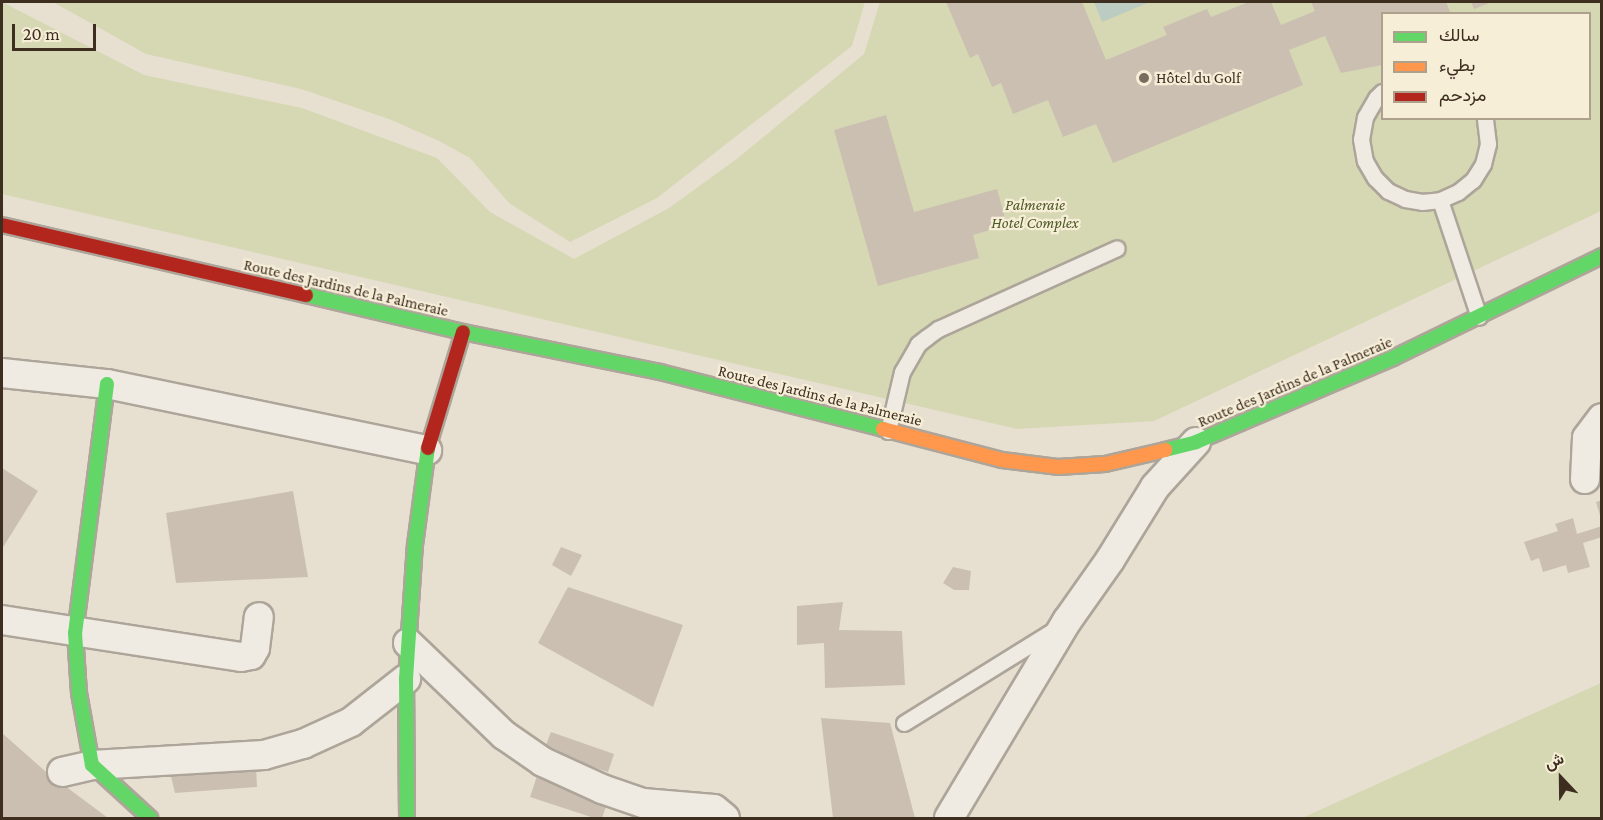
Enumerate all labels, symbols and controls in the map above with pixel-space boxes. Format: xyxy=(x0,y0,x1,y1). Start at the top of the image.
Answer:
scale bar xyxy=(15,12,99,50)
legend xyxy=(1381,12,1591,120)
text: 20 m xyxy=(23,24,60,44)
text: سالك xyxy=(1439,25,1479,45)
text: بطيء xyxy=(1439,55,1475,75)
place label: Hôtel du Golf xyxy=(1156,68,1241,88)
marker: Hôtel du Golf xyxy=(1137,71,1151,85)
text: مزدحم xyxy=(1439,85,1486,105)
park label: Palmeraie Hotel Complex xyxy=(991,195,1079,233)
street label: Route des Jardins de la Palmeraie xyxy=(242,255,450,321)
street label: Route des Jardins de la Palmeraie xyxy=(1195,332,1395,432)
street label: Route des Jardins de la Palmeraie xyxy=(716,361,924,431)
north arrow xyxy=(1531,748,1591,808)
text: ش xyxy=(1542,749,1566,772)

